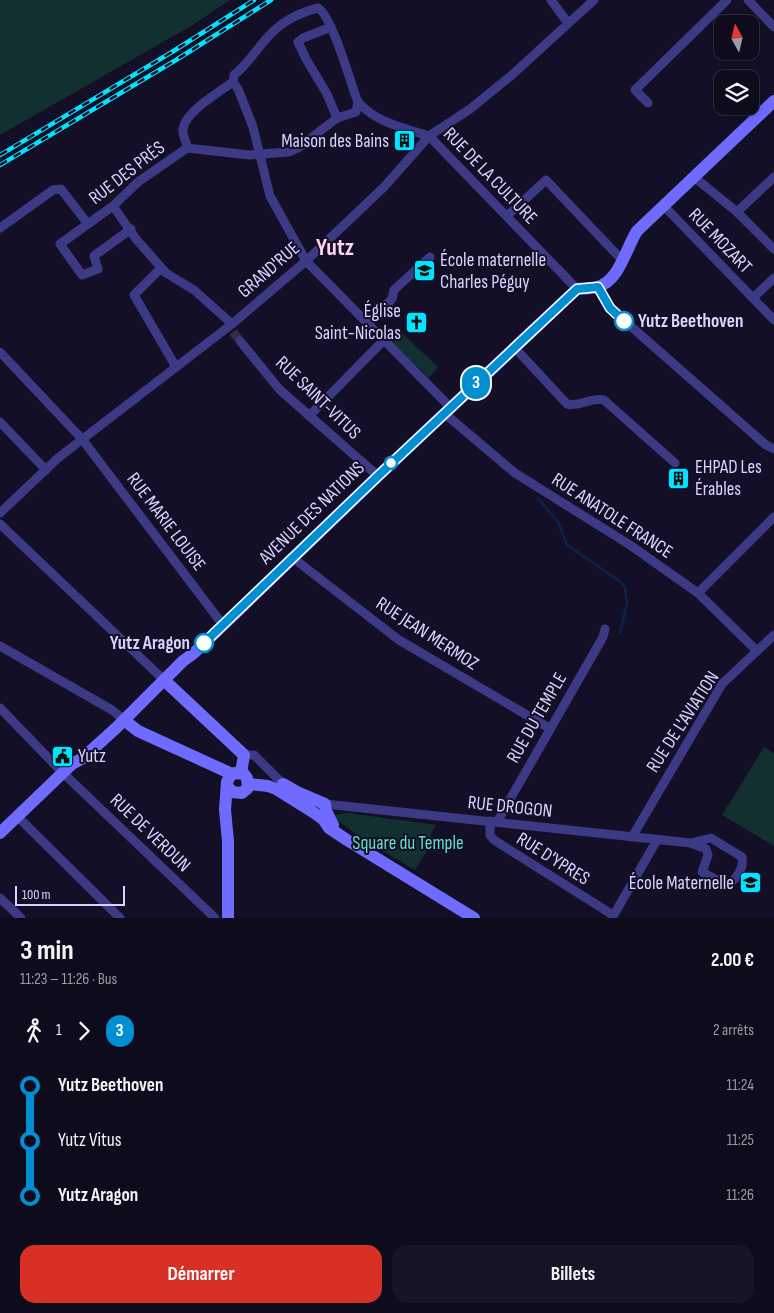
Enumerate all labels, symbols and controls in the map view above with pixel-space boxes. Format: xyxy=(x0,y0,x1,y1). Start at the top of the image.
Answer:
north arrow xyxy=(714,15,759,60)
map controls xyxy=(714,15,759,115)
button: layers xyxy=(714,70,759,115)
street label: RUE DE LA CULTURE xyxy=(438,123,542,229)
building icon: Maison des Bains xyxy=(393,129,417,153)
place label: Maison des Bains xyxy=(281,130,389,153)
street label: RUE DES PRÉS xyxy=(84,136,170,210)
street label: RUE MOZART xyxy=(683,204,757,279)
district label: Yutz xyxy=(316,233,354,262)
street label: GRAND'RUE xyxy=(233,237,305,303)
place label: École maternelle Charles Péguy xyxy=(440,249,546,294)
school or university icon: École maternelle Charles Péguy xyxy=(412,259,436,283)
place label: Église Saint-Nicolas xyxy=(315,300,401,345)
church icon: Église Saint-Nicolas xyxy=(405,310,429,334)
place label: Yutz Beethoven xyxy=(638,310,743,333)
marker: Yutz Beethoven xyxy=(614,311,634,331)
street label: RUE SAINT-VITUS xyxy=(271,352,365,444)
line badge: 3 xyxy=(460,367,492,399)
text: 3 xyxy=(472,372,480,393)
unlabelled marker xyxy=(384,456,398,470)
place label: EHPAD Les Érables xyxy=(695,456,762,501)
street label: AVENUE DES NATIONS xyxy=(254,457,370,570)
building icon: EHPAD Les Érables xyxy=(667,466,691,490)
street label: RUE MARIE LOUISE xyxy=(122,468,210,576)
street label: RUE ANATOLE FRANCE xyxy=(547,468,677,564)
street label: RUE JEAN MERMOZ xyxy=(371,592,483,676)
place label: Yutz Aragon xyxy=(110,632,190,655)
marker: Yutz Aragon xyxy=(194,633,214,653)
street label: RUE DE L'AVIATION xyxy=(642,667,724,777)
street label: RUE DU TEMPLE xyxy=(502,669,572,767)
public building icon: Yutz xyxy=(50,744,74,768)
place label: Yutz xyxy=(78,745,106,768)
street label: RUE DE VERDUN xyxy=(105,789,195,877)
street label: RUE DROGON xyxy=(467,791,553,823)
street label: RUE D'YPRES xyxy=(512,828,594,890)
park label: Square du Temple xyxy=(352,832,464,855)
school or university icon: École Maternelle xyxy=(738,871,762,895)
place label: École Maternelle xyxy=(629,872,734,895)
scale bar xyxy=(15,883,125,906)
text: 100 m xyxy=(22,886,51,903)
text: 3 min xyxy=(20,934,74,967)
text: 2.00 € xyxy=(711,949,754,972)
text: 11:23 – 11:26 · Bus xyxy=(20,970,117,989)
icon: walk xyxy=(20,1017,48,1045)
icon: forward xyxy=(70,1017,98,1045)
text: 3 xyxy=(116,1020,124,1041)
text: 1 xyxy=(56,1021,62,1040)
text: 2 arrêts xyxy=(713,1021,754,1040)
text: Yutz Beethoven xyxy=(58,1074,163,1097)
text: 11:24 xyxy=(727,1076,754,1095)
text: Yutz Vitus xyxy=(58,1129,122,1152)
text: 11:25 xyxy=(727,1131,754,1150)
text: Yutz Aragon xyxy=(58,1184,138,1207)
text: 11:26 xyxy=(726,1186,754,1205)
button: Démarrer xyxy=(20,1245,382,1303)
button: Billets xyxy=(392,1245,754,1303)

